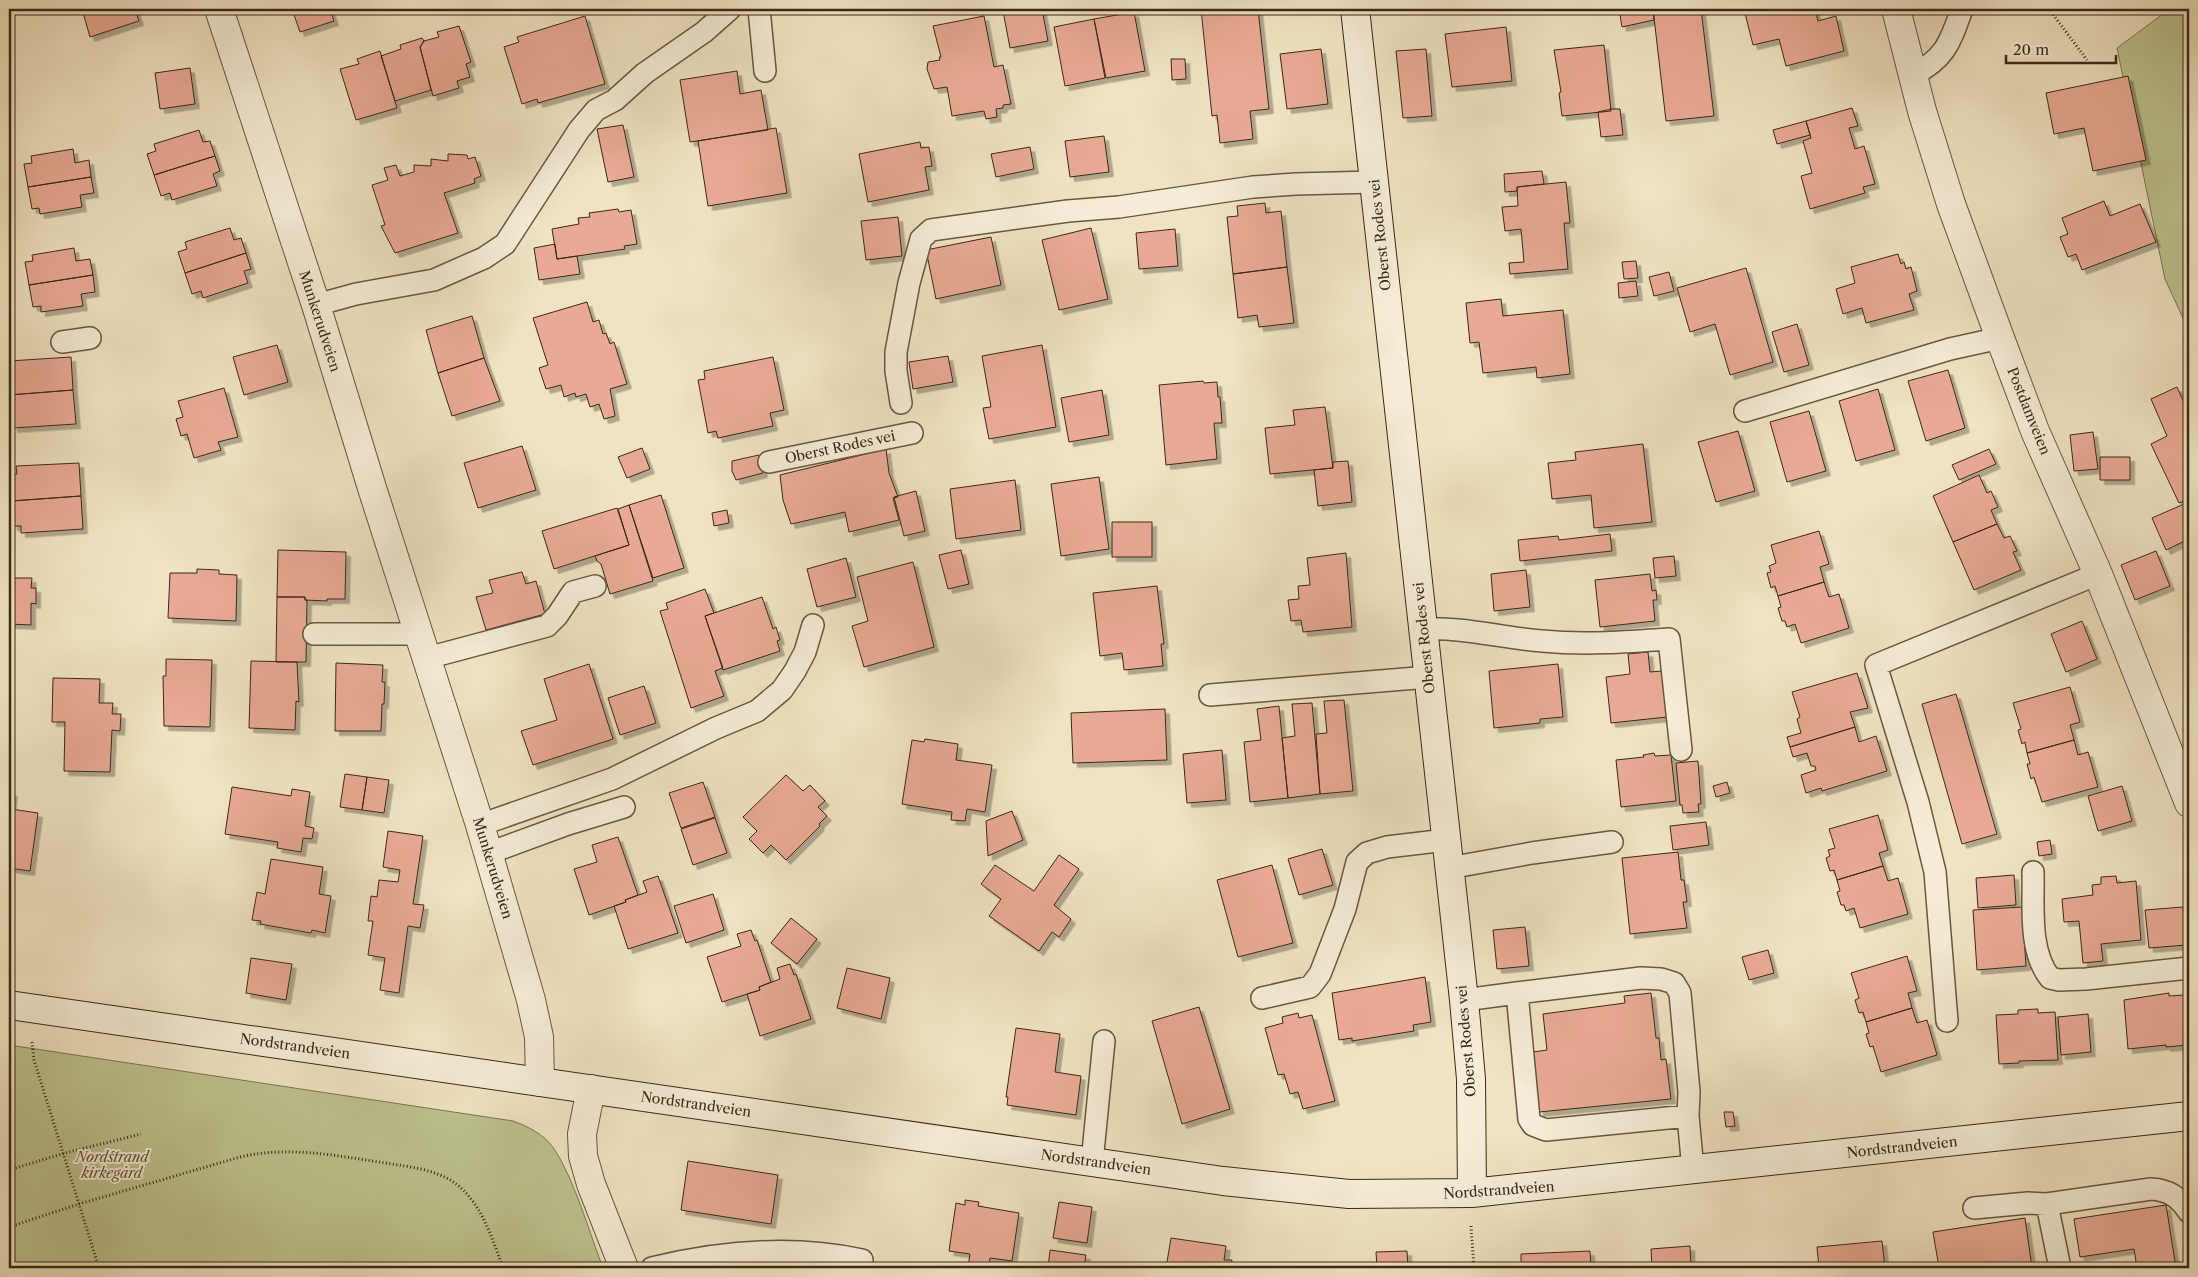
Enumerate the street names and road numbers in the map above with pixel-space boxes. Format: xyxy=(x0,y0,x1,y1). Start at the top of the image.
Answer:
street label: Oberst Rodes vei xyxy=(1365,178,1395,292)
street label: Munkerudveien xyxy=(295,268,345,374)
street label: Postdamveien xyxy=(2003,365,2055,458)
street label: Oberst Rodes vei xyxy=(783,427,897,467)
street label: Oberst Rodes vei xyxy=(1409,581,1439,695)
street label: Munkerudveien xyxy=(469,815,517,921)
street label: Oberst Rodes vei xyxy=(1452,984,1480,1098)
street label: Nordstrandveien xyxy=(239,1029,352,1063)
street label: Nordstrandveien xyxy=(640,1087,753,1121)
street label: Nordstrandveien xyxy=(1846,1132,1958,1162)
street label: Nordstrandveien xyxy=(1040,1145,1153,1179)
street label: Nordstrandveien xyxy=(1443,1177,1555,1203)

